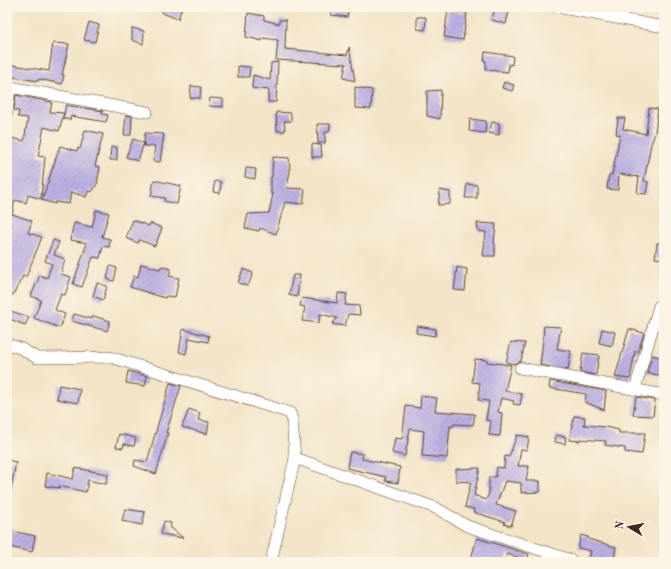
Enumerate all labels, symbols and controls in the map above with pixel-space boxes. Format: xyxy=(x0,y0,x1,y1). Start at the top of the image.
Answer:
north arrow xyxy=(609,507,649,547)
text: N xyxy=(614,520,627,531)

